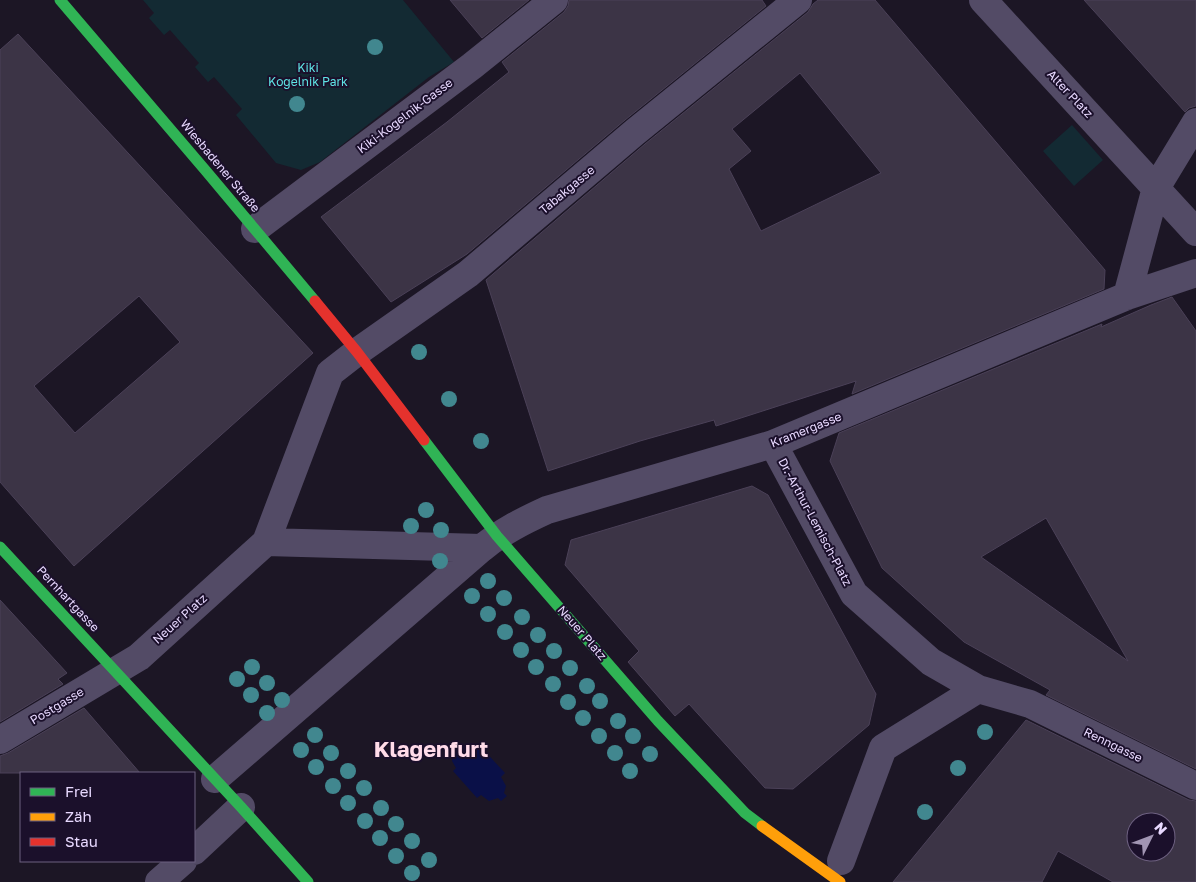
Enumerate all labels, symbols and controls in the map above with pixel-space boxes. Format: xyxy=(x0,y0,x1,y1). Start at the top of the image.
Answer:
park label: Kiki Kogelnik Park xyxy=(268,60,348,89)
street label: Alter Platz xyxy=(1044,66,1096,121)
street label: Kiki-Kogelnik-Gasse xyxy=(354,75,456,156)
street label: Wiesbadener Straße xyxy=(177,116,263,215)
street label: Tabakgasse xyxy=(536,162,597,217)
street label: Kramergasse xyxy=(768,408,844,451)
street label: Dr.-Arthur-Lemisch-Platz xyxy=(775,455,856,588)
street label: Pernhartgasse xyxy=(34,563,103,635)
street label: Neuer Platz xyxy=(150,590,210,647)
street label: Neuer Platz xyxy=(555,602,610,663)
street label: Postgasse xyxy=(27,684,86,727)
street label: Renngasse xyxy=(1081,724,1145,765)
district label: Klagenfurt xyxy=(374,735,489,762)
legend xyxy=(20,772,195,862)
text: Frei xyxy=(65,782,92,800)
text: Zäh xyxy=(65,807,92,825)
north arrow xyxy=(1126,812,1176,862)
text: N xyxy=(1151,818,1171,838)
text: Stau xyxy=(65,832,98,850)

